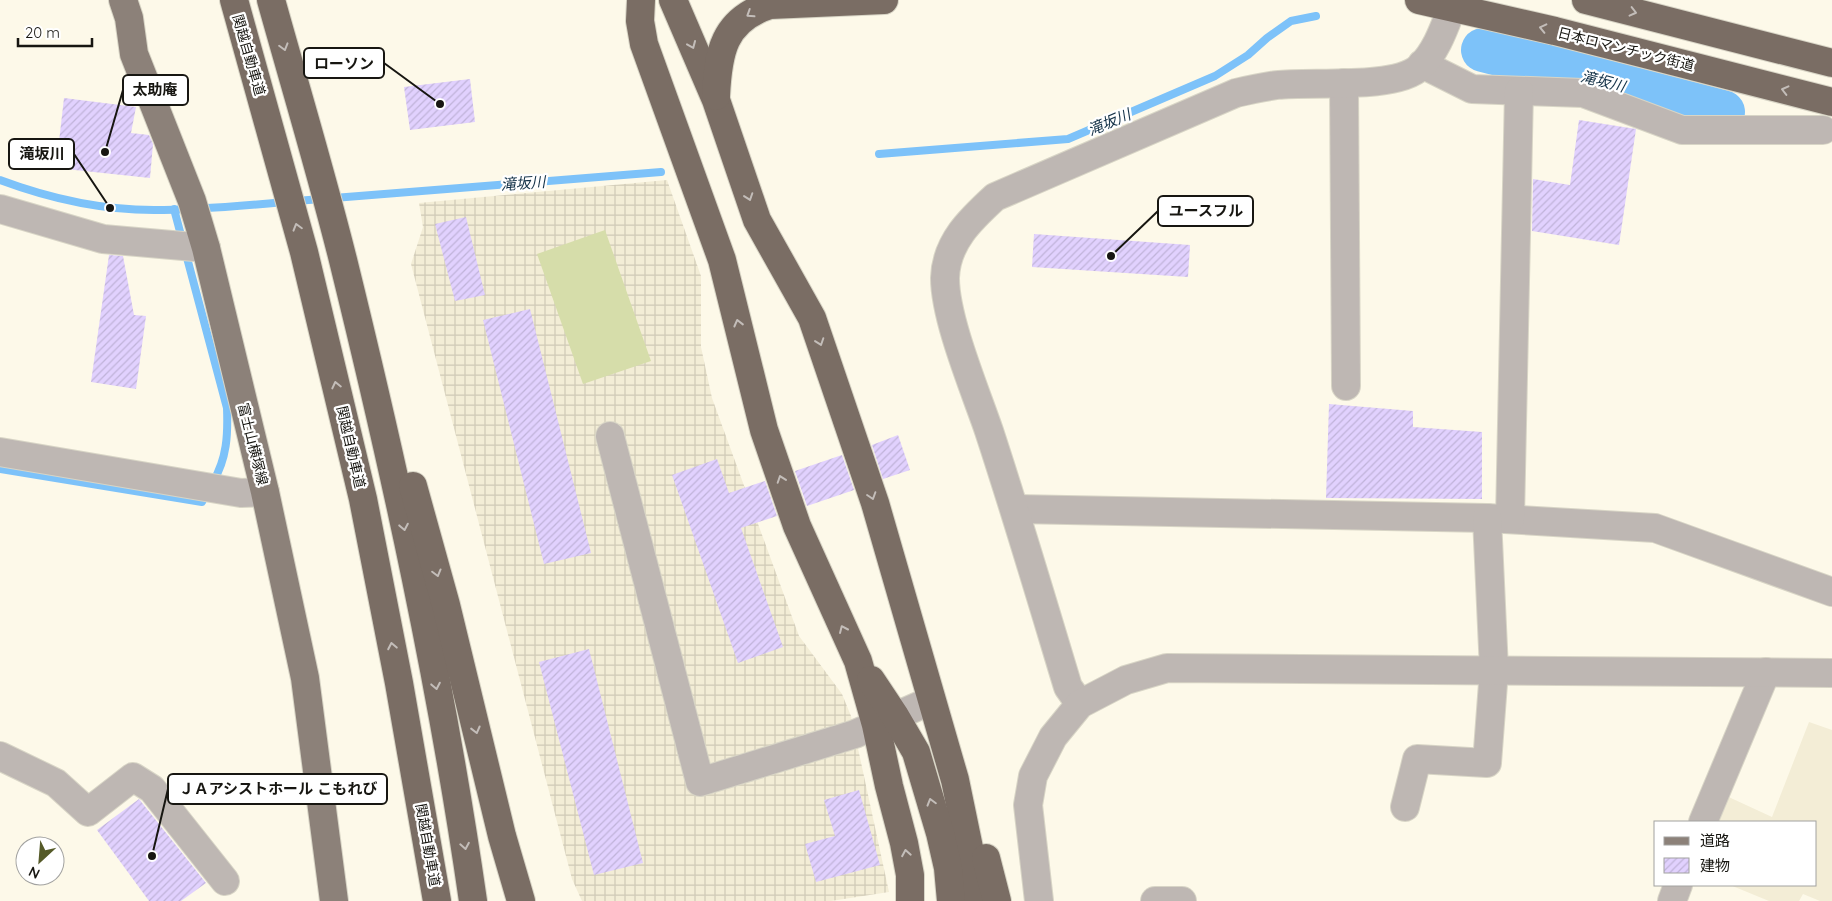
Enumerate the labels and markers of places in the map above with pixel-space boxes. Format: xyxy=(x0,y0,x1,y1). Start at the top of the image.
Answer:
callout: ローソン xyxy=(304,48,384,78)
callout: 太助庵 xyxy=(123,75,188,105)
callout: 滝坂川 xyxy=(9,139,74,169)
callout: ユースフル xyxy=(1158,196,1253,226)
callout: ＪＡアシストホール こもれび xyxy=(168,774,387,804)

